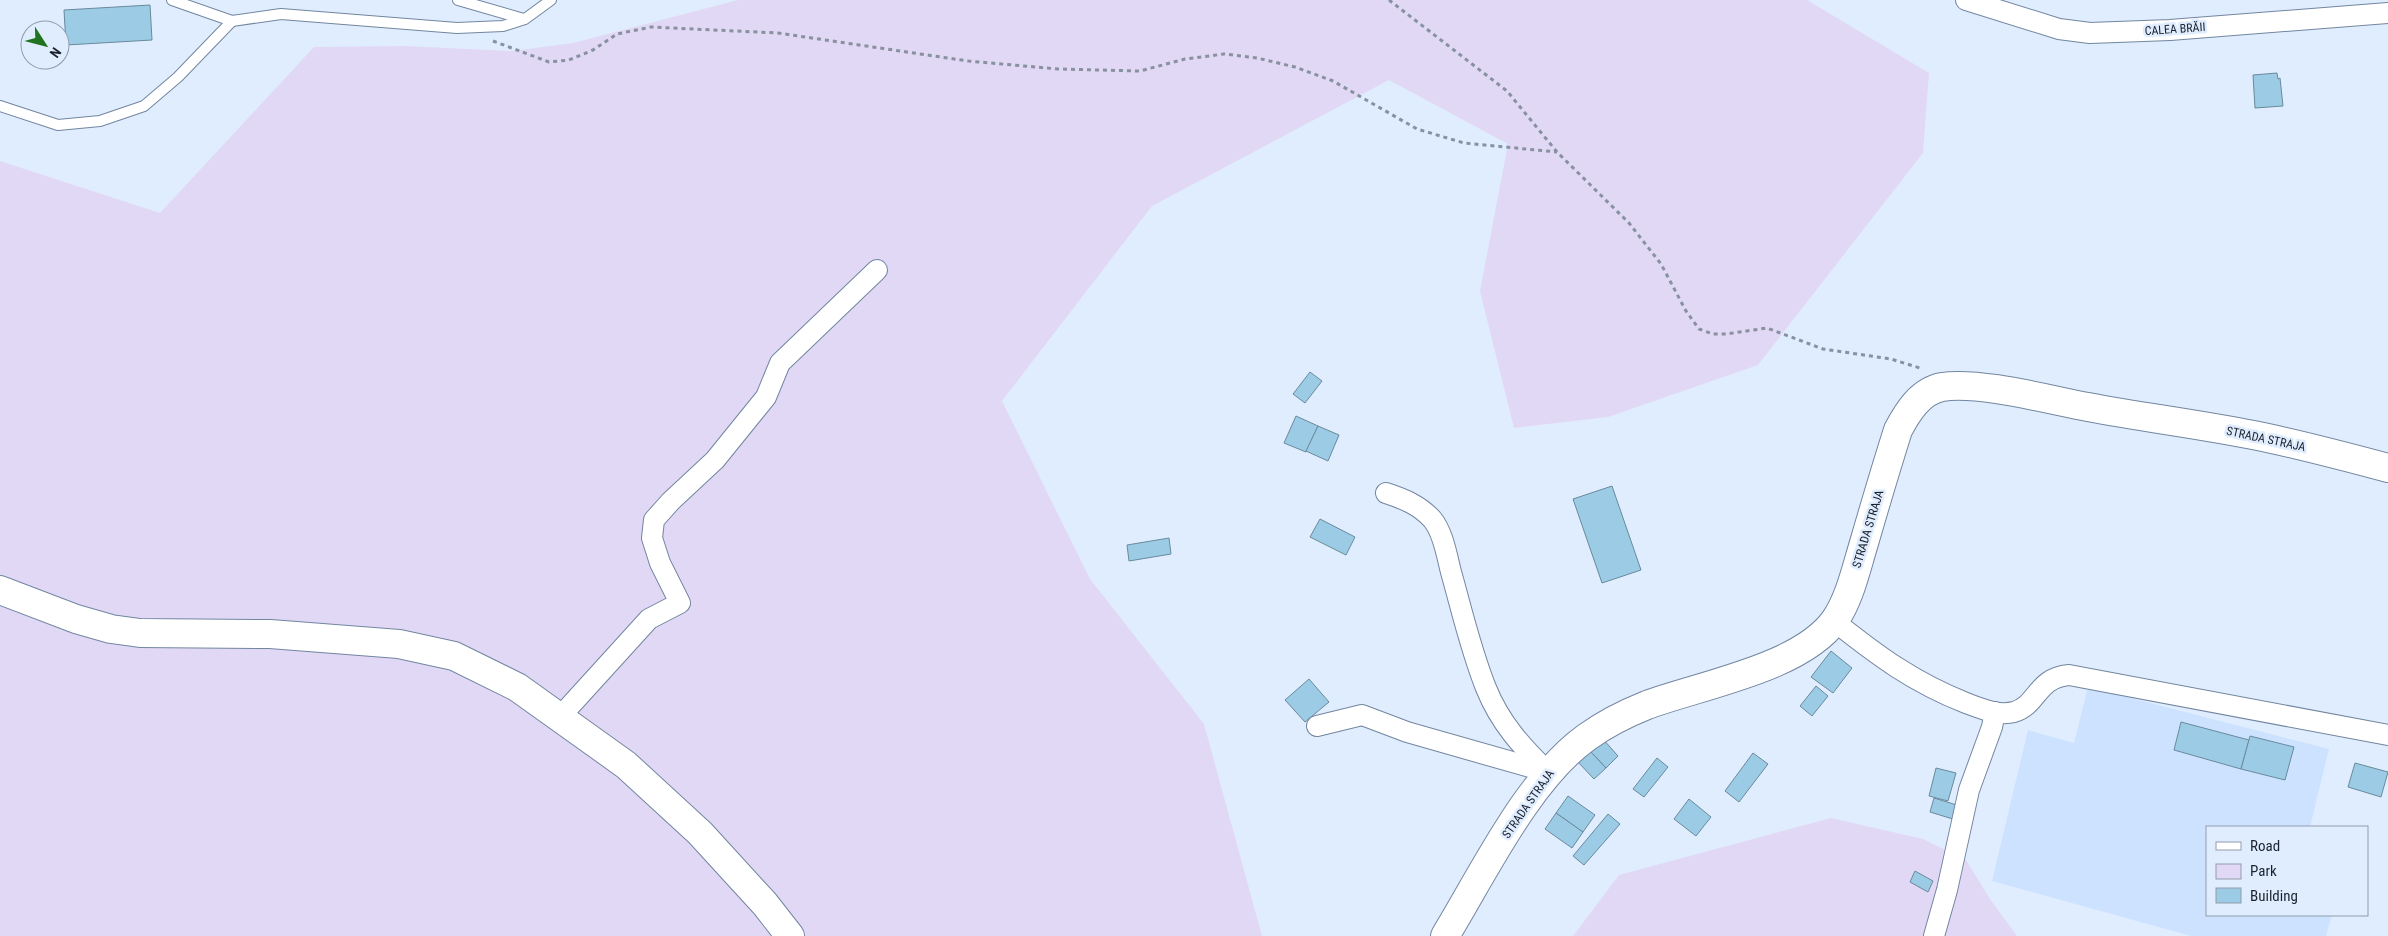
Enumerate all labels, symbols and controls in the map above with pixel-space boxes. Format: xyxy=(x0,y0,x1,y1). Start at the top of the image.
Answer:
street label: CALEA BRĂII xyxy=(2144,19,2206,38)
north arrow xyxy=(20,20,70,70)
text: N xyxy=(47,44,65,61)
street label: STRADA STRAJA xyxy=(2225,424,2307,454)
street label: STRADA STRAJA xyxy=(1850,488,1886,570)
street label: STRADA STRAJA xyxy=(1499,767,1557,841)
legend xyxy=(2206,826,2368,916)
text: Road xyxy=(2250,837,2280,855)
text: Park xyxy=(2250,862,2277,880)
text: Building xyxy=(2250,887,2298,905)

